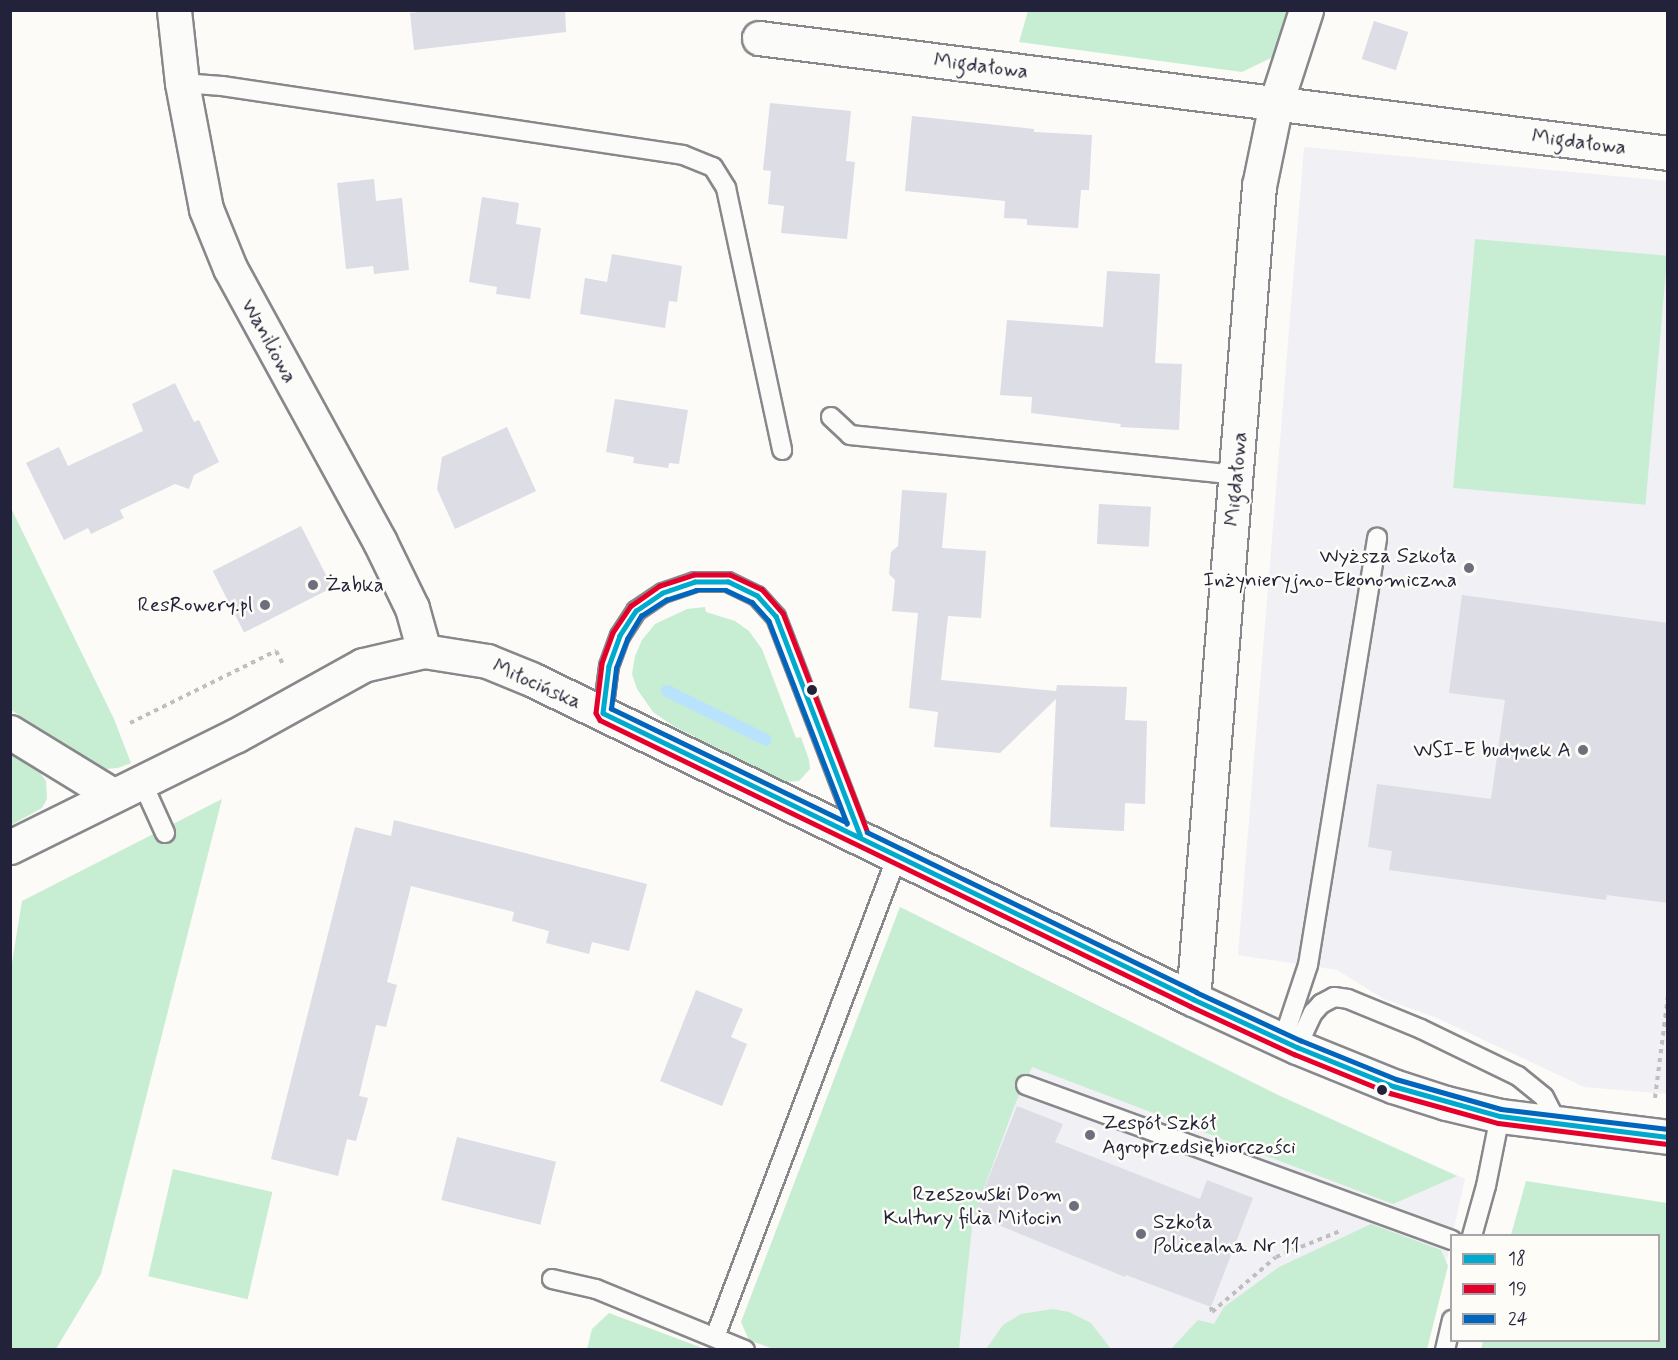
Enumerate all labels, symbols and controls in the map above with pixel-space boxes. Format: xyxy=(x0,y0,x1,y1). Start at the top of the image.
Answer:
street label: Migdałowa xyxy=(932,48,1030,84)
street label: Migdałowa xyxy=(1530,124,1628,160)
street label: Waniliowa xyxy=(236,294,302,388)
street label: Migdałowa xyxy=(1219,431,1253,527)
place label: Wyższa Szkoła Inżynieryjno-Ekonomiczna xyxy=(1203,543,1457,593)
marker: Wyższa Szkoła Inżynieryjno-Ekonomiczna xyxy=(1462,561,1476,575)
place label: Żabka xyxy=(325,572,384,598)
marker: Żabka xyxy=(306,578,320,592)
place label: ResRowery.pl xyxy=(138,592,253,618)
marker: ResRowery.pl xyxy=(258,598,272,612)
street label: Miłocińska xyxy=(489,653,585,715)
unlabelled marker xyxy=(806,684,818,696)
place label: WSI-E budynek A xyxy=(1411,737,1571,763)
marker: WSI-E budynek A xyxy=(1576,743,1590,757)
unlabelled marker xyxy=(1376,1084,1388,1096)
place label: Zespół Szkół Agroprzedsiębiorczości xyxy=(1102,1110,1296,1160)
marker: Zespół Szkół Agroprzedsiębiorczości xyxy=(1083,1128,1097,1142)
place label: Rzeszowski Dom Kultury filia Miłocin xyxy=(883,1181,1062,1231)
marker: Rzeszowski Dom Kultury filia Miłocin xyxy=(1067,1199,1081,1213)
place label: Szkoła Policealna Nr 11 xyxy=(1153,1209,1299,1259)
marker: Szkoła Policealna Nr 11 xyxy=(1134,1227,1148,1241)
legend xyxy=(1450,1234,1660,1342)
text: 18 xyxy=(1508,1247,1526,1271)
text: 19 xyxy=(1508,1277,1527,1301)
text: 24 xyxy=(1508,1307,1528,1331)

